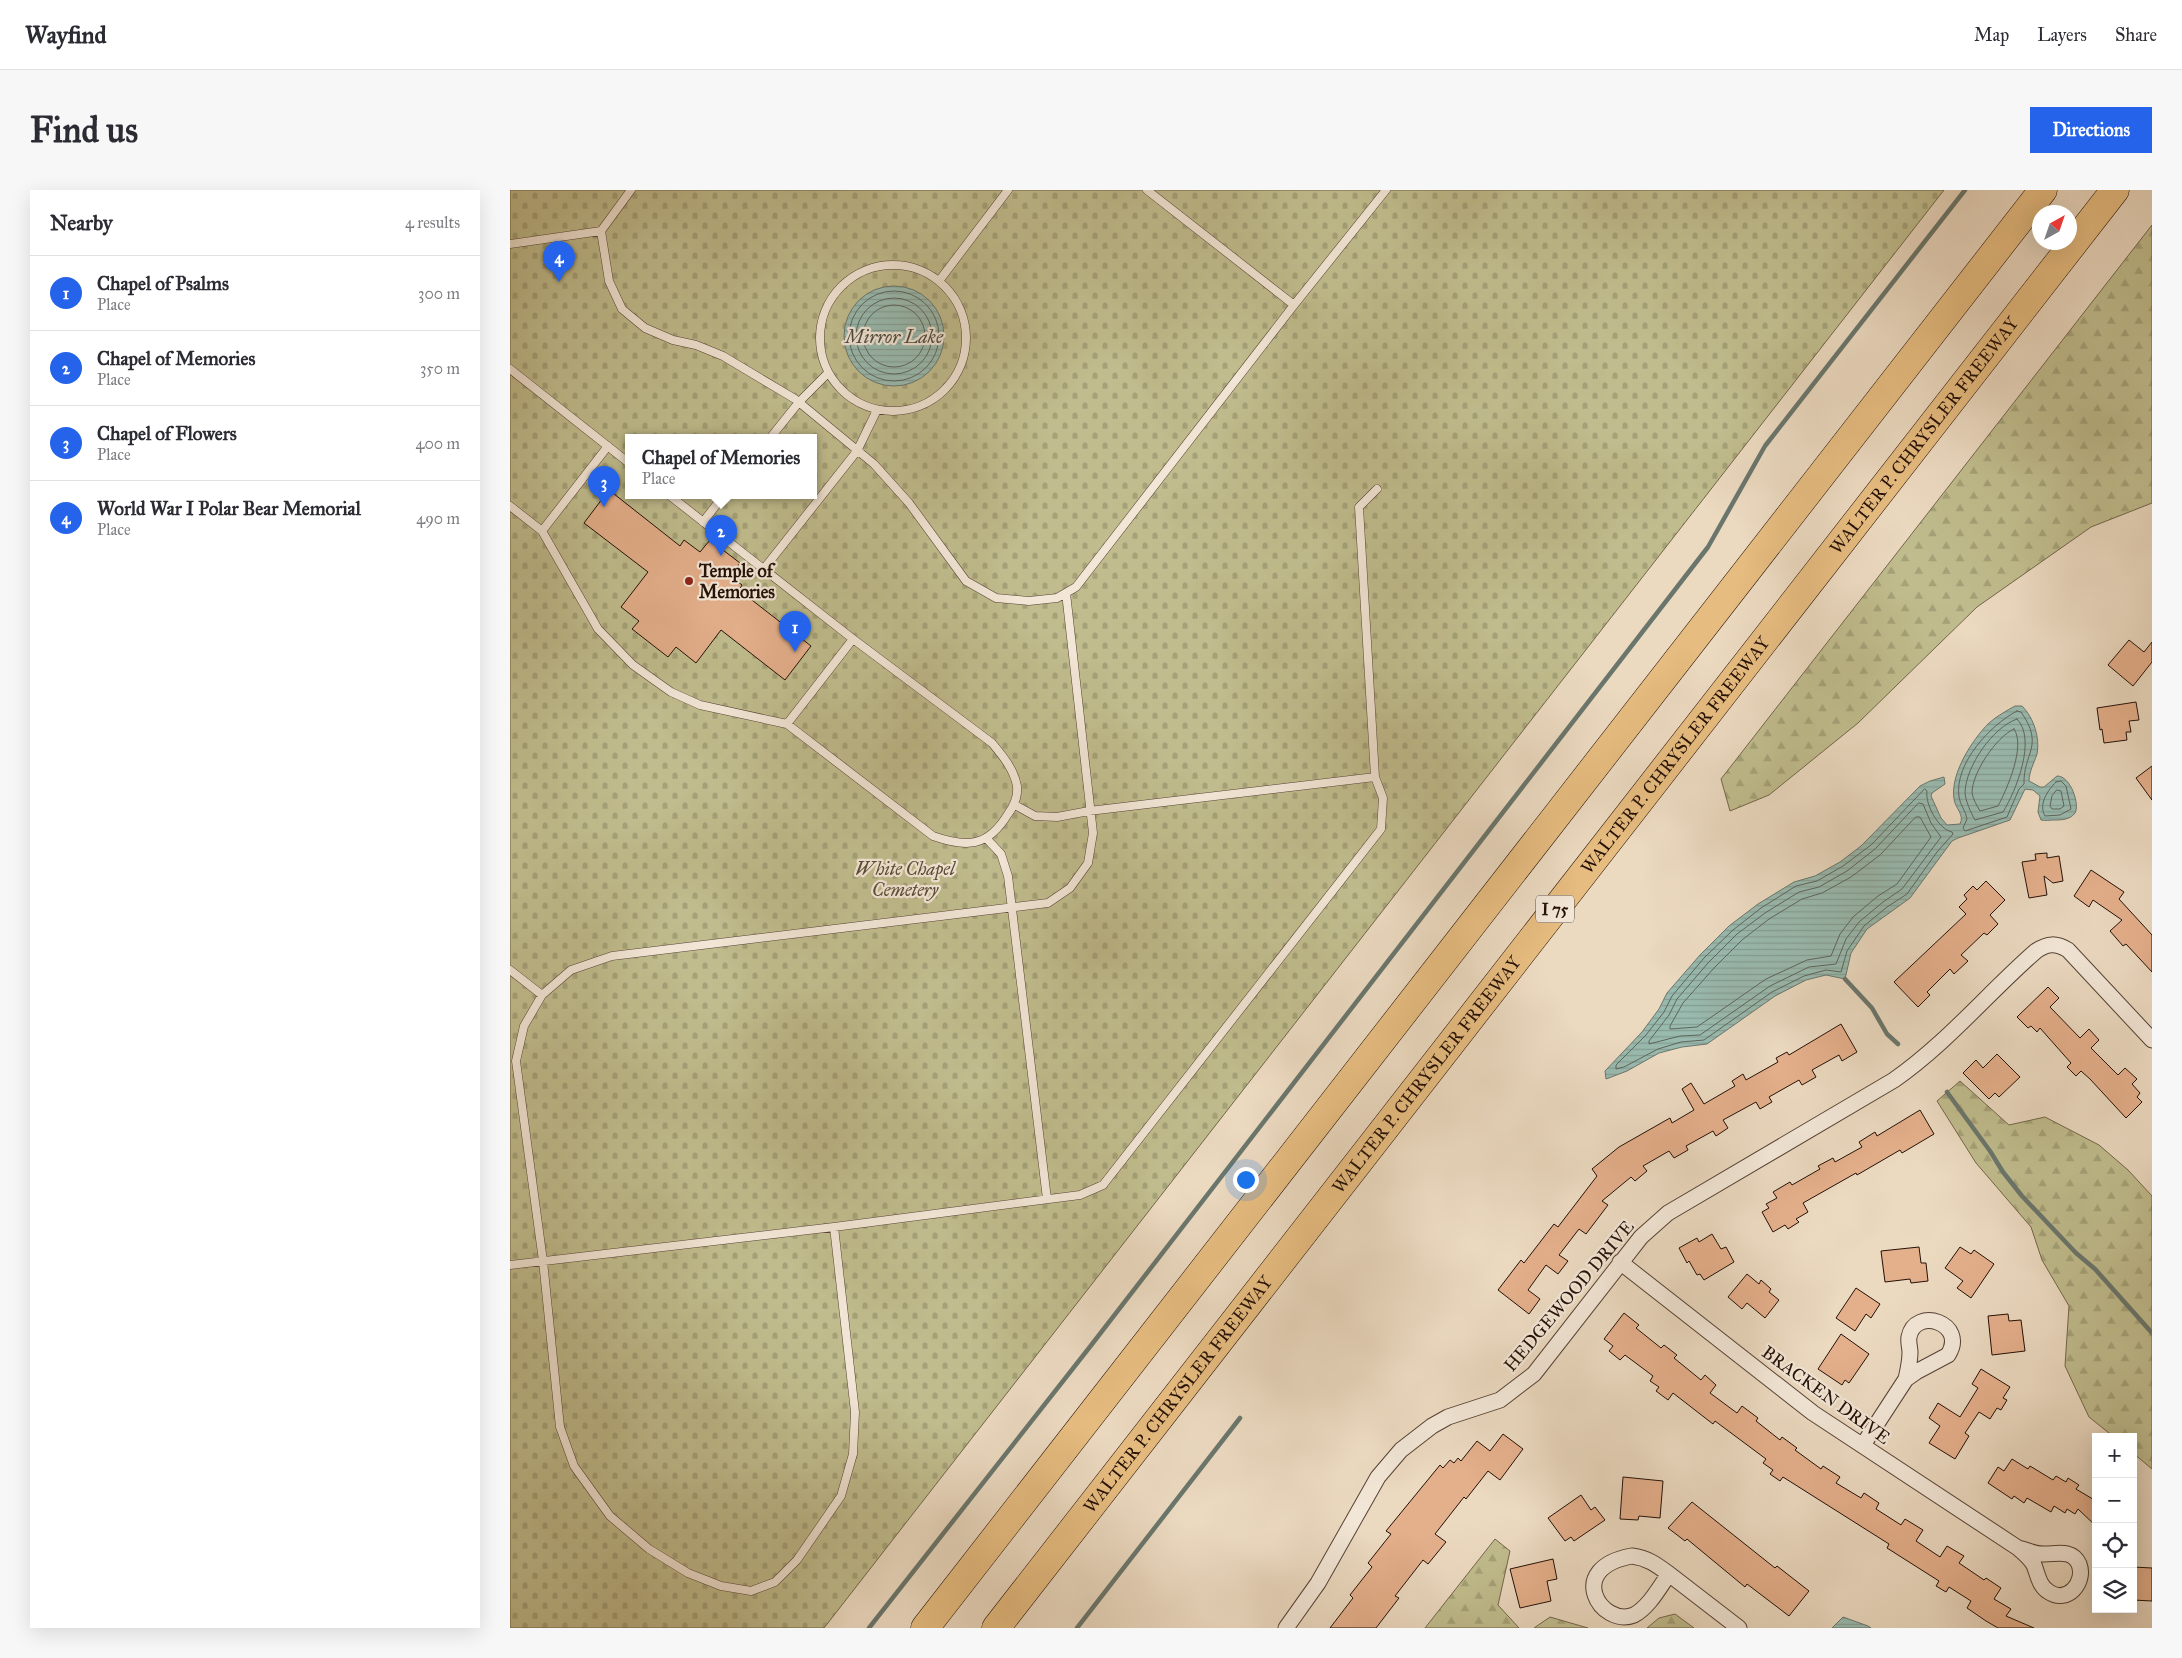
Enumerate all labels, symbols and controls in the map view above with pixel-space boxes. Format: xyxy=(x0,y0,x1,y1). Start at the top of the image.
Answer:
text: Wayfind xyxy=(25,20,107,50)
text: Map xyxy=(1974,24,2009,46)
text: Layers xyxy=(2037,24,2087,46)
text: Share xyxy=(2115,24,2157,46)
button: Directions xyxy=(2030,107,2152,153)
text: Find us xyxy=(30,109,138,152)
north arrow xyxy=(2032,205,2077,250)
text: Nearby xyxy=(50,210,113,236)
text: 4 results xyxy=(405,213,460,232)
pin: 4 xyxy=(543,241,575,282)
text: Chapel of Psalms xyxy=(97,272,229,295)
text: 1 xyxy=(63,284,69,303)
text: 300 m xyxy=(418,284,460,303)
text: Place xyxy=(97,295,131,314)
street label: WALTER P. CHRYSLER FREEWAY xyxy=(1825,312,2023,558)
water label: Mirror Lake xyxy=(843,325,944,348)
text: Chapel of Memories xyxy=(97,347,255,370)
text: 2 xyxy=(62,359,70,378)
text: 350 m xyxy=(420,359,460,378)
text: Place xyxy=(97,370,131,389)
text: Chapel of Flowers xyxy=(97,422,237,445)
text: 3 xyxy=(63,434,69,453)
text: 400 m xyxy=(416,434,460,453)
popup xyxy=(625,434,817,499)
text: Place xyxy=(97,445,131,464)
text: Chapel of Memories xyxy=(642,446,800,469)
pin: 3 xyxy=(588,466,620,507)
text: Place xyxy=(642,469,675,488)
text: World War I Polar Bear Memorial xyxy=(97,497,361,520)
text: 4 xyxy=(62,509,70,528)
text: 490 m xyxy=(416,509,460,528)
pin: 2 xyxy=(705,515,737,556)
text: Place xyxy=(97,520,131,539)
place label: Temple of Memories xyxy=(698,560,776,603)
marker: Temple of Memories xyxy=(683,575,695,587)
pin: 1 xyxy=(779,611,811,652)
street label: WALTER P. CHRYSLER FREEWAY xyxy=(1576,632,1775,878)
park label: White Chapel Cemetery xyxy=(855,858,957,901)
road number: I 75 xyxy=(1536,896,1574,922)
street label: WALTER P. CHRYSLER FREEWAY xyxy=(1327,951,1526,1198)
your location xyxy=(1233,1167,1259,1193)
street label: HEDGEWOOD DRIVE xyxy=(1499,1216,1639,1376)
street label: WALTER P. CHRYSLER FREEWAY xyxy=(1079,1271,1277,1517)
street label: BRACKEN DRIVE xyxy=(1758,1341,1894,1449)
map controls xyxy=(2092,1433,2137,1613)
button: + xyxy=(2092,1433,2137,1478)
button: − xyxy=(2092,1478,2137,1523)
button: locate xyxy=(2092,1523,2137,1568)
button: layers xyxy=(2092,1568,2137,1613)

